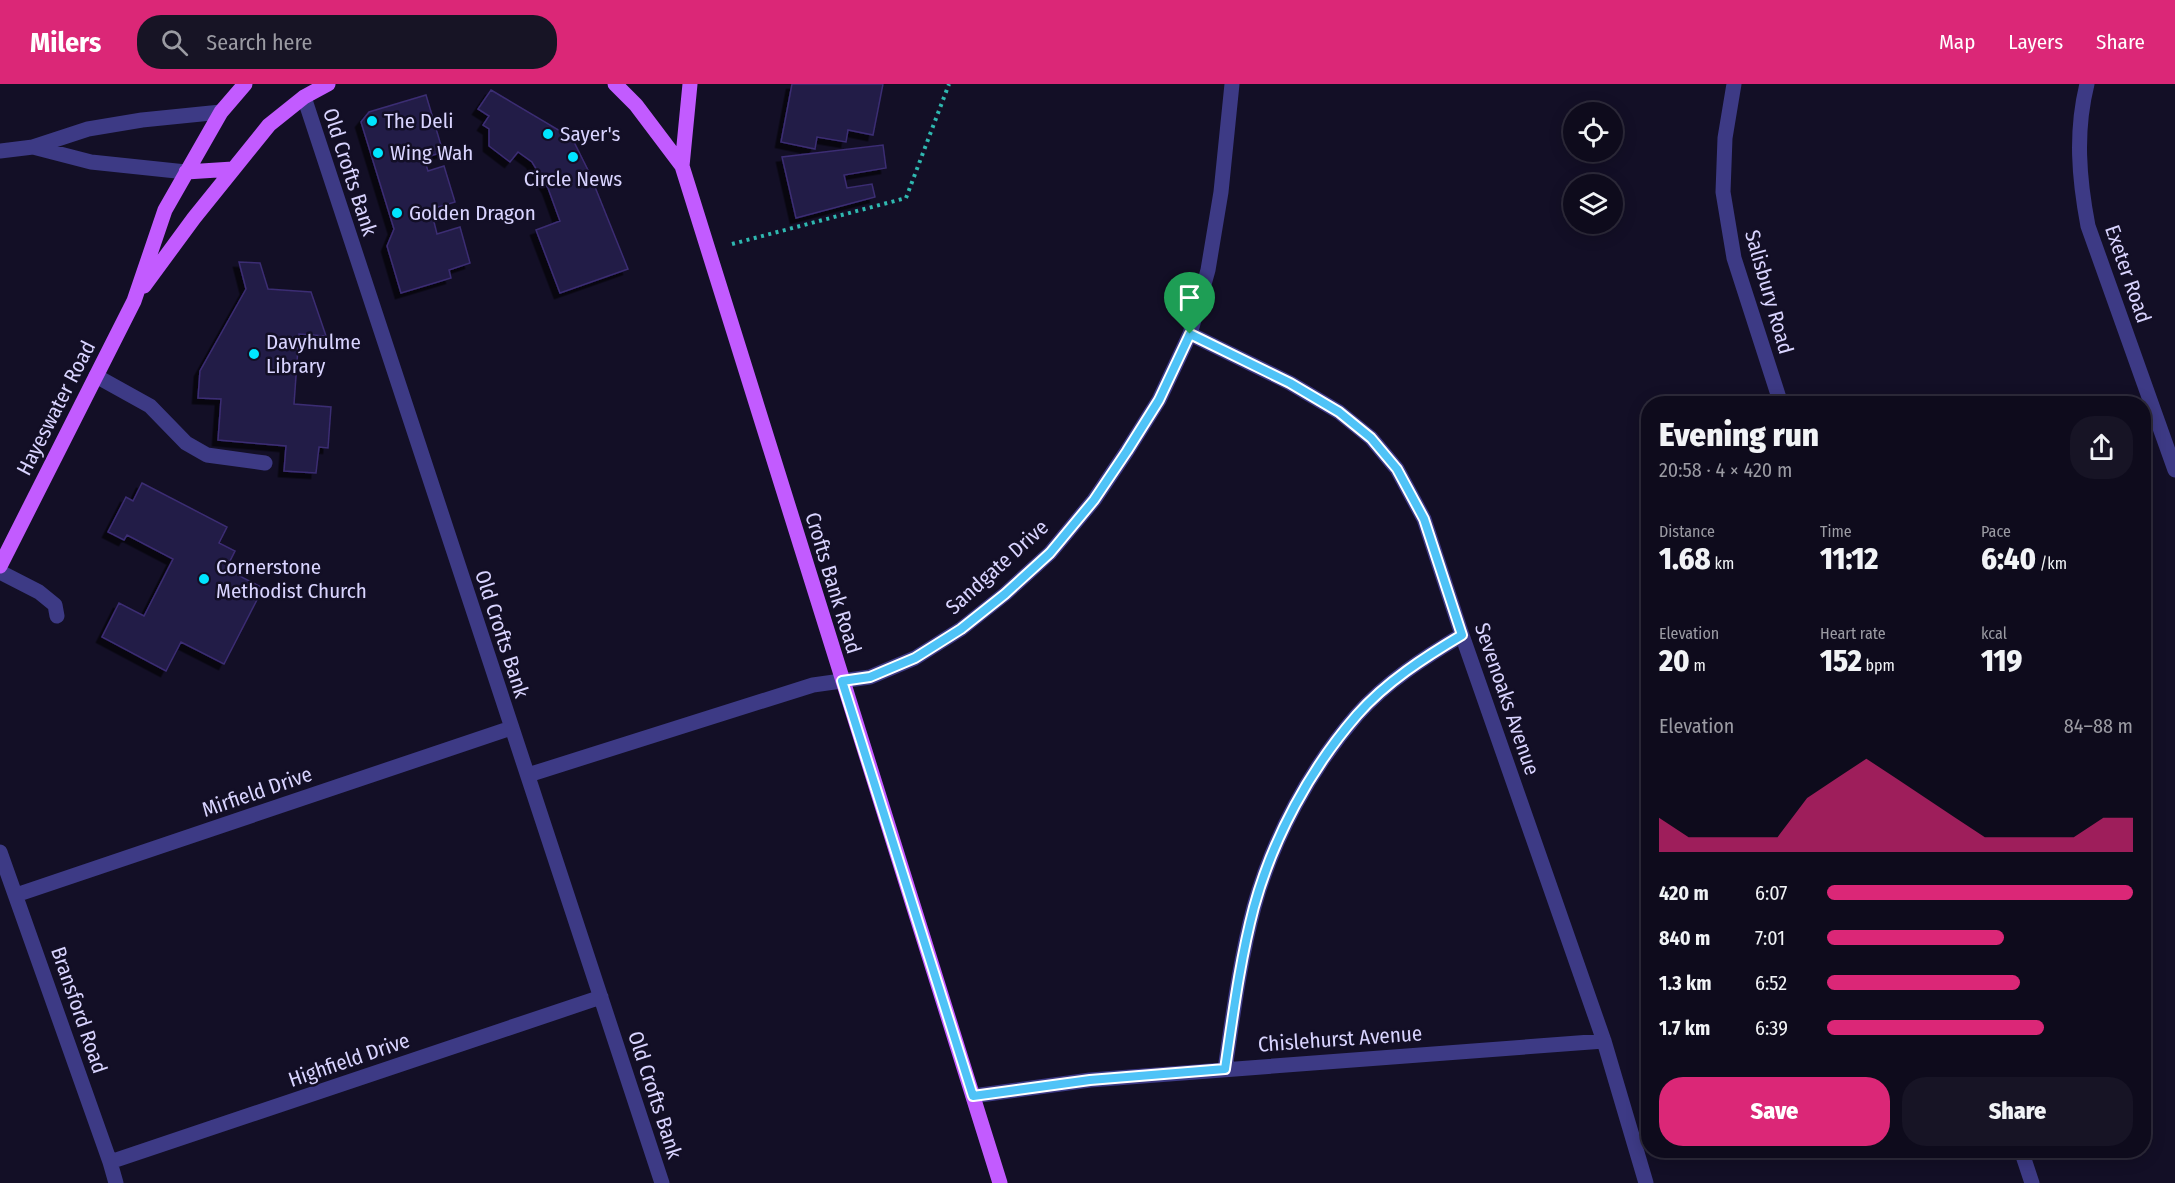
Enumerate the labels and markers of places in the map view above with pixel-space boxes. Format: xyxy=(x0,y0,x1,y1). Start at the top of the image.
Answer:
place label: The Deli xyxy=(384,108,454,134)
marker: The Deli xyxy=(365,114,379,128)
place label: Sayer's xyxy=(560,121,620,147)
marker: Sayer's xyxy=(541,127,555,141)
place label: Wing Wah xyxy=(390,140,473,166)
marker: Wing Wah xyxy=(371,146,385,160)
marker: Circle News xyxy=(566,150,580,164)
place label: Circle News xyxy=(524,166,622,192)
place label: Golden Dragon xyxy=(409,200,536,226)
marker: Golden Dragon xyxy=(390,206,404,220)
pin xyxy=(1164,272,1215,334)
place label: Davyhulme Library xyxy=(266,329,361,379)
marker: Davyhulme Library xyxy=(247,347,261,361)
place label: Cornerstone Methodist Church xyxy=(216,554,367,604)
marker: Cornerstone Methodist Church xyxy=(197,572,211,586)

